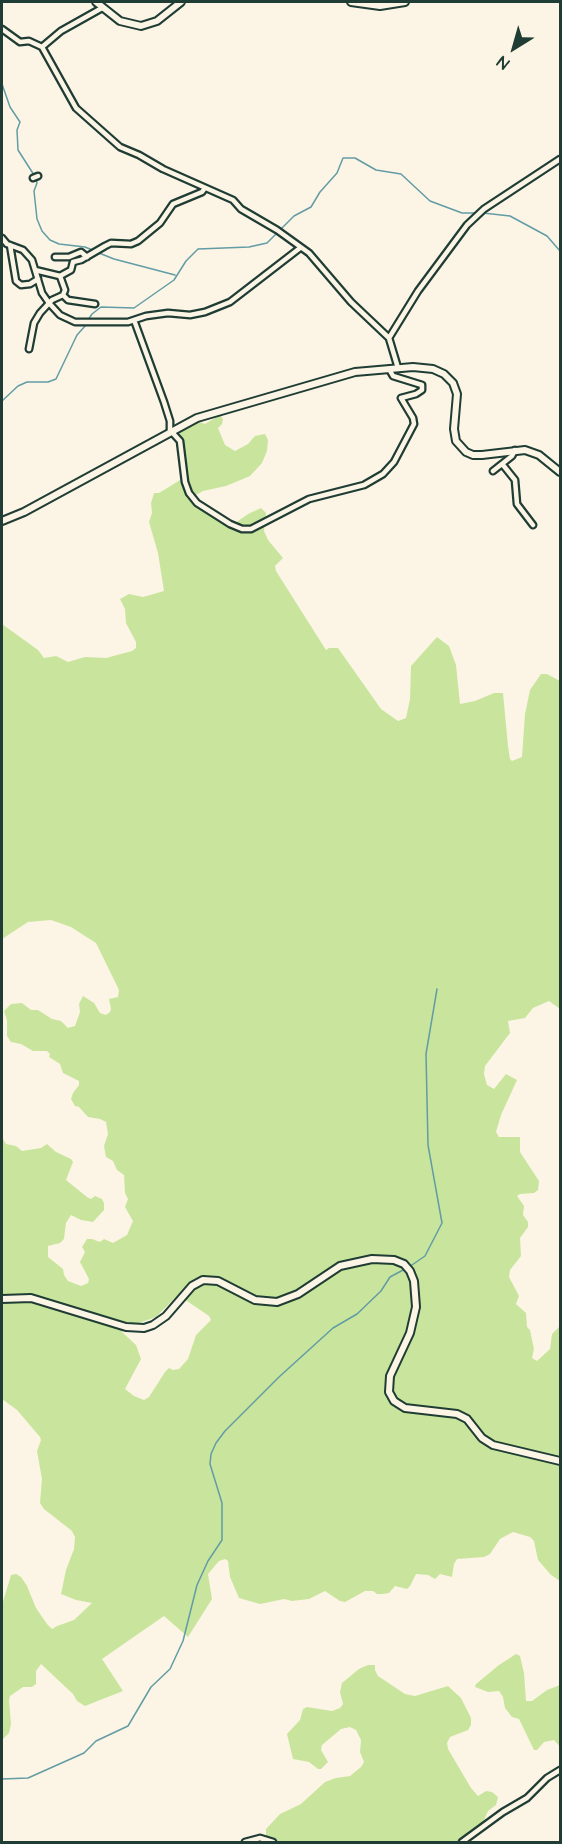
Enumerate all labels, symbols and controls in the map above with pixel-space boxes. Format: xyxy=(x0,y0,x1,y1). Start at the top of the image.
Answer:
north arrow xyxy=(484,18,544,78)
text: N xyxy=(493,51,514,74)

